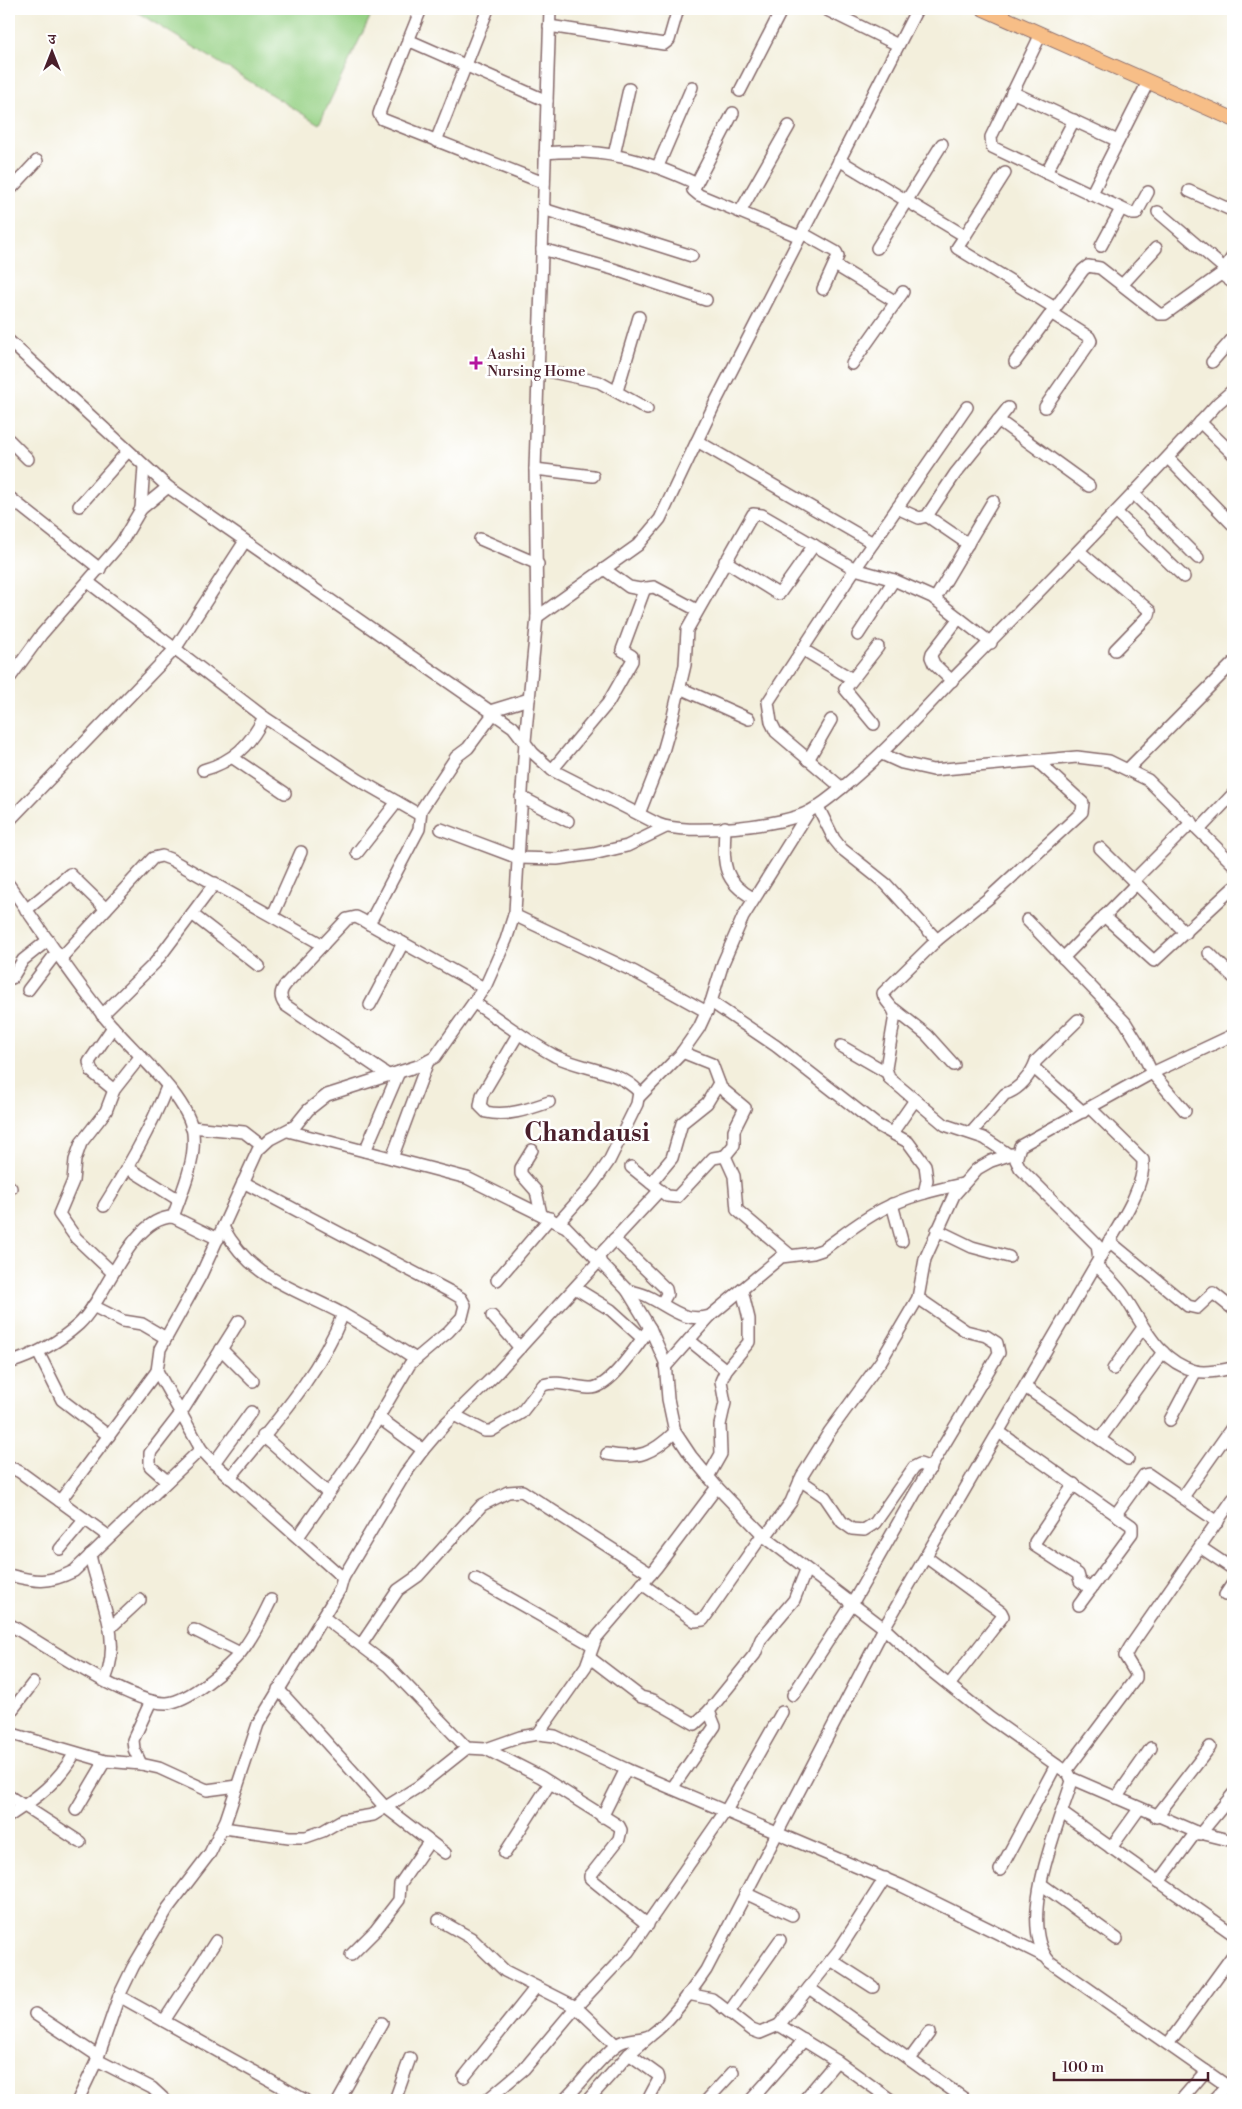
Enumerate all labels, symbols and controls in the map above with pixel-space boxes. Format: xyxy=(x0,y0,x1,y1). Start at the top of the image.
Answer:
north arrow xyxy=(28,28,78,78)
text: उ xyxy=(47,31,56,49)
place label: Aashi Nursing Home xyxy=(486,345,586,381)
marker: Aashi Nursing Home xyxy=(469,356,483,370)
district label: Chandausi xyxy=(524,1118,650,1149)
scale bar xyxy=(1054,2049,1208,2081)
text: 100 m xyxy=(1062,2058,1104,2077)

